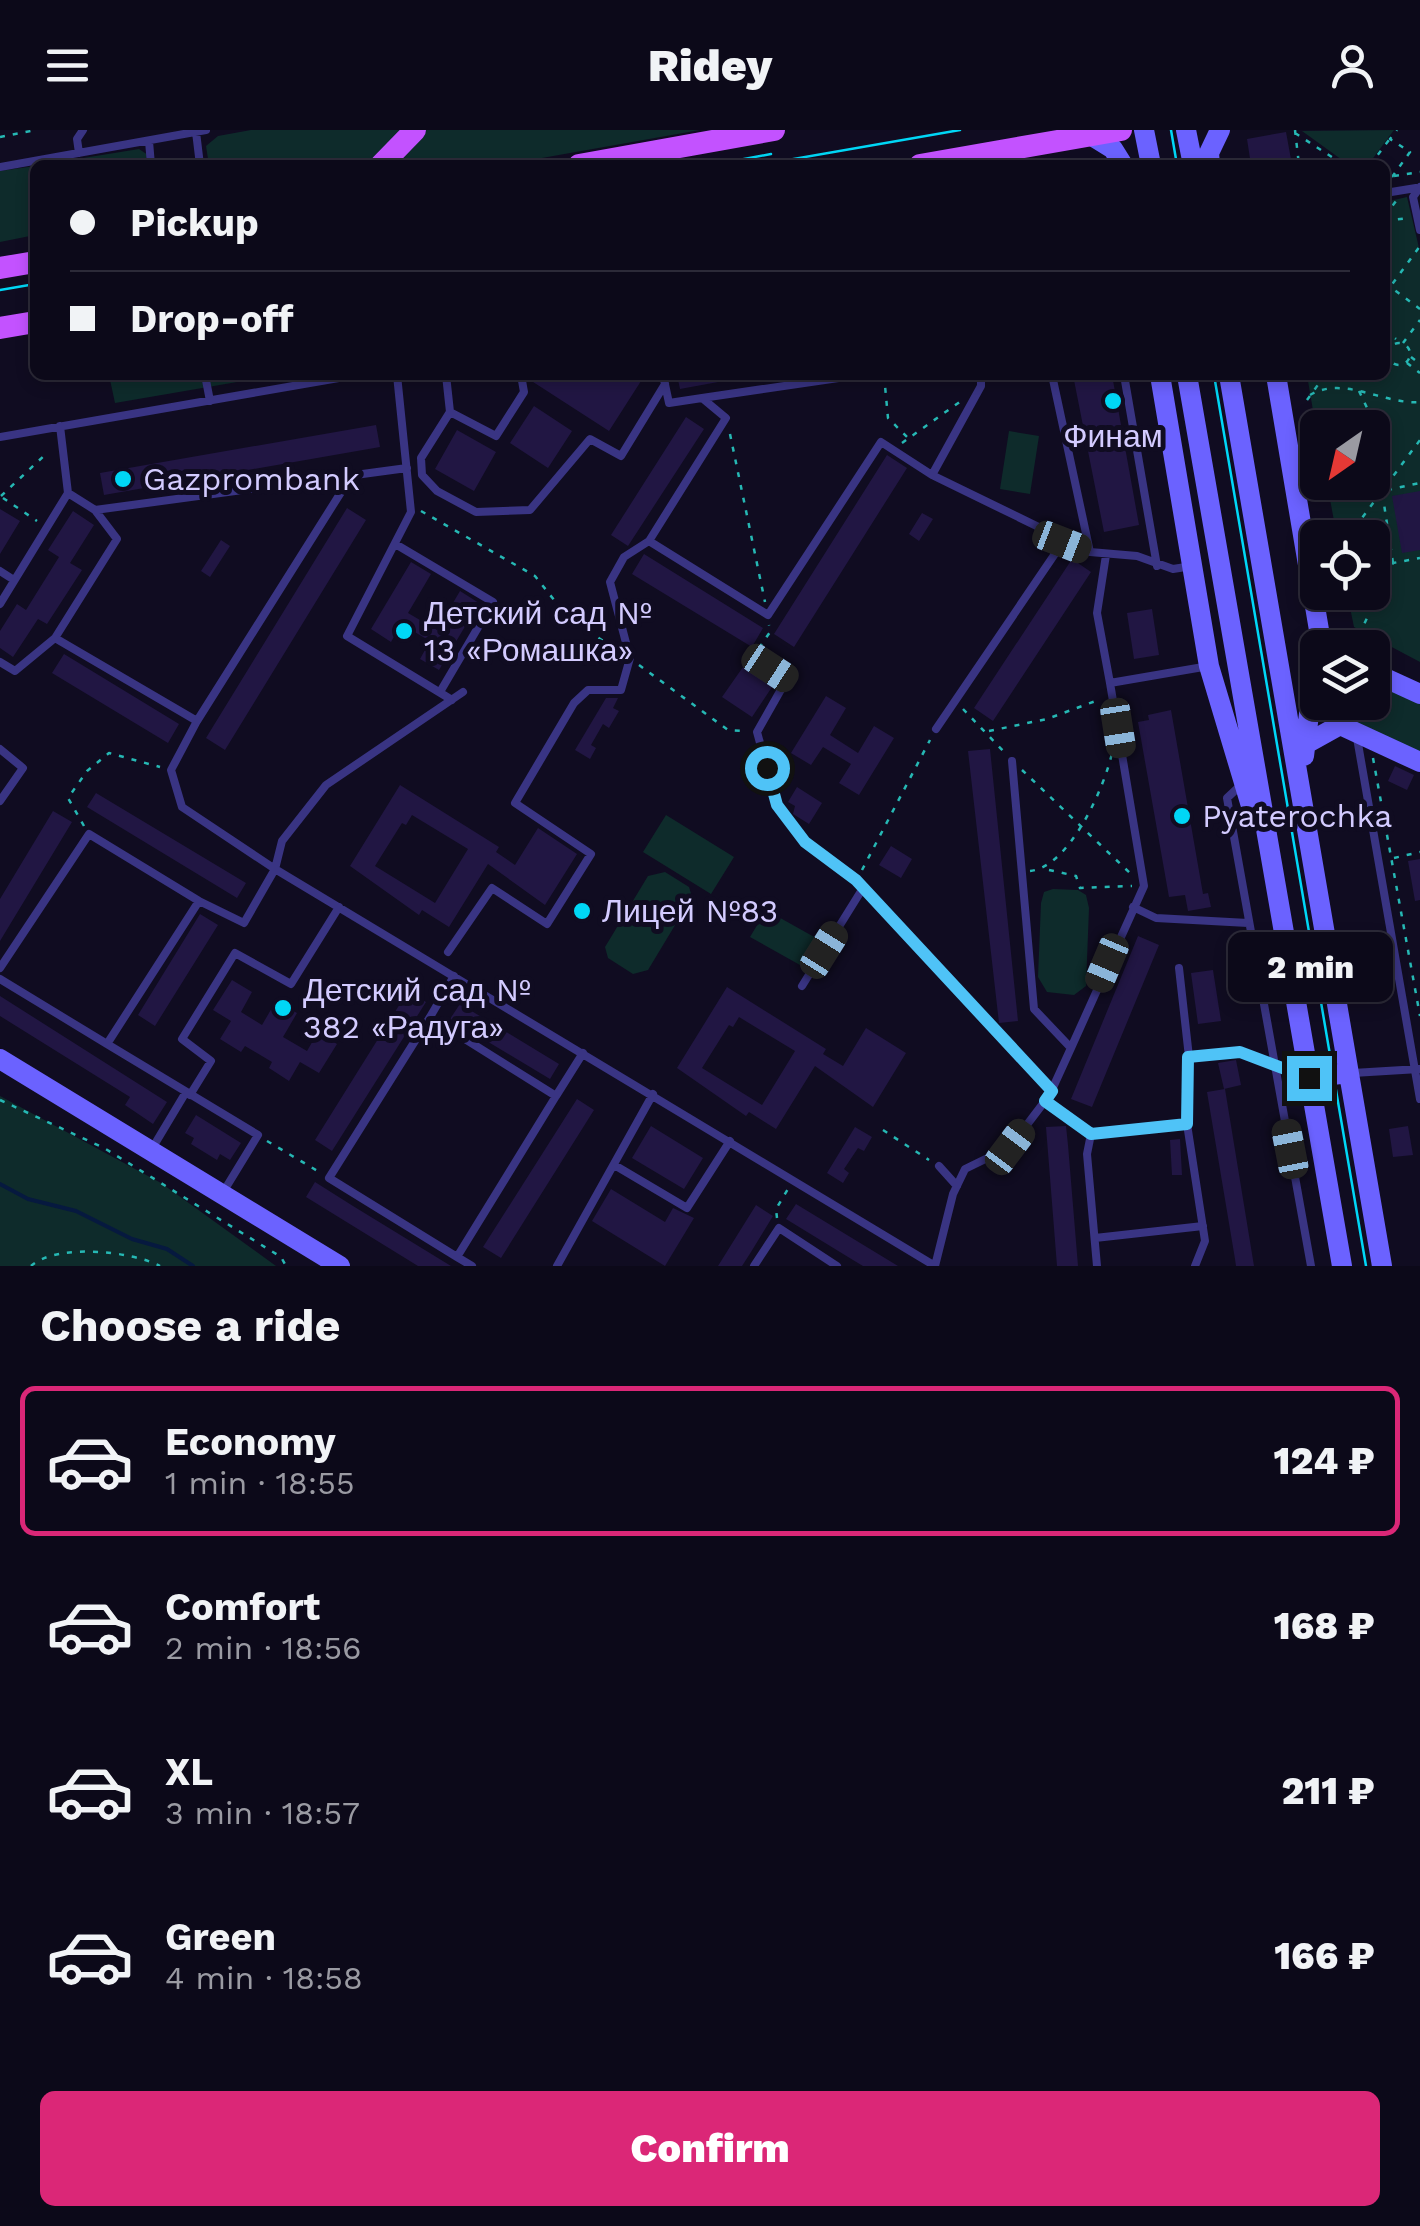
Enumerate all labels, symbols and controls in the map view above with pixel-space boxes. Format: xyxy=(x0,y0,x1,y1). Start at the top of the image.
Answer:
icon: menu xyxy=(40,38,95,93)
icon: person xyxy=(1325,38,1380,93)
text: Ridey xyxy=(648,39,772,92)
text: Pickup xyxy=(130,201,259,245)
text: Drop-off xyxy=(130,297,294,341)
marker: Финам xyxy=(1102,390,1124,412)
north arrow xyxy=(1300,410,1390,500)
map controls xyxy=(1300,410,1390,720)
place label: Финам xyxy=(1063,417,1163,455)
place label: Gazprombank xyxy=(143,460,360,498)
marker: Gazprombank xyxy=(112,468,134,490)
car xyxy=(1029,517,1095,567)
button: locate xyxy=(1300,520,1390,610)
place label: Детский сад № 13 «Ромашка» xyxy=(424,594,652,669)
marker: Детский сад № 13 «Ромашка» xyxy=(393,620,415,642)
button: layers xyxy=(1300,630,1390,720)
car xyxy=(737,639,803,697)
car xyxy=(1098,696,1138,760)
route start xyxy=(745,746,790,791)
place label: Pyaterochka xyxy=(1202,797,1392,835)
marker: Pyaterochka xyxy=(1171,805,1193,827)
place label: Лицей №83 xyxy=(602,892,778,930)
marker: Лицей №83 xyxy=(571,900,593,922)
car xyxy=(795,917,853,983)
car xyxy=(1081,930,1133,996)
callout: 2 min xyxy=(1226,933,1392,1003)
text: 2 min xyxy=(1267,948,1354,986)
place label: Детский сад № 382 «Радуга» xyxy=(303,971,531,1046)
marker: Детский сад № 382 «Радуга» xyxy=(272,997,294,1019)
route end xyxy=(1287,1056,1332,1101)
car xyxy=(980,1114,1040,1180)
car xyxy=(1270,1117,1310,1181)
text: Choose a ride xyxy=(40,1299,340,1352)
icon: car xyxy=(45,1416,135,1506)
text: Economy xyxy=(165,1420,336,1464)
text: 124 ₽ xyxy=(1274,1439,1375,1483)
text: 1 min · 18:55 xyxy=(165,1464,355,1502)
icon: car xyxy=(45,1581,135,1671)
text: Comfort xyxy=(165,1585,320,1629)
text: 168 ₽ xyxy=(1274,1604,1375,1648)
text: 2 min · 18:56 xyxy=(165,1629,362,1667)
icon: car xyxy=(45,1746,135,1836)
text: XL xyxy=(165,1750,213,1794)
text: 211 ₽ xyxy=(1281,1769,1375,1813)
text: 3 min · 18:57 xyxy=(165,1794,360,1832)
icon: car xyxy=(45,1911,135,2001)
text: Green xyxy=(165,1915,276,1959)
text: 166 ₽ xyxy=(1274,1934,1375,1978)
text: 4 min · 18:58 xyxy=(165,1959,363,1997)
button: Confirm xyxy=(40,2091,1380,2206)

